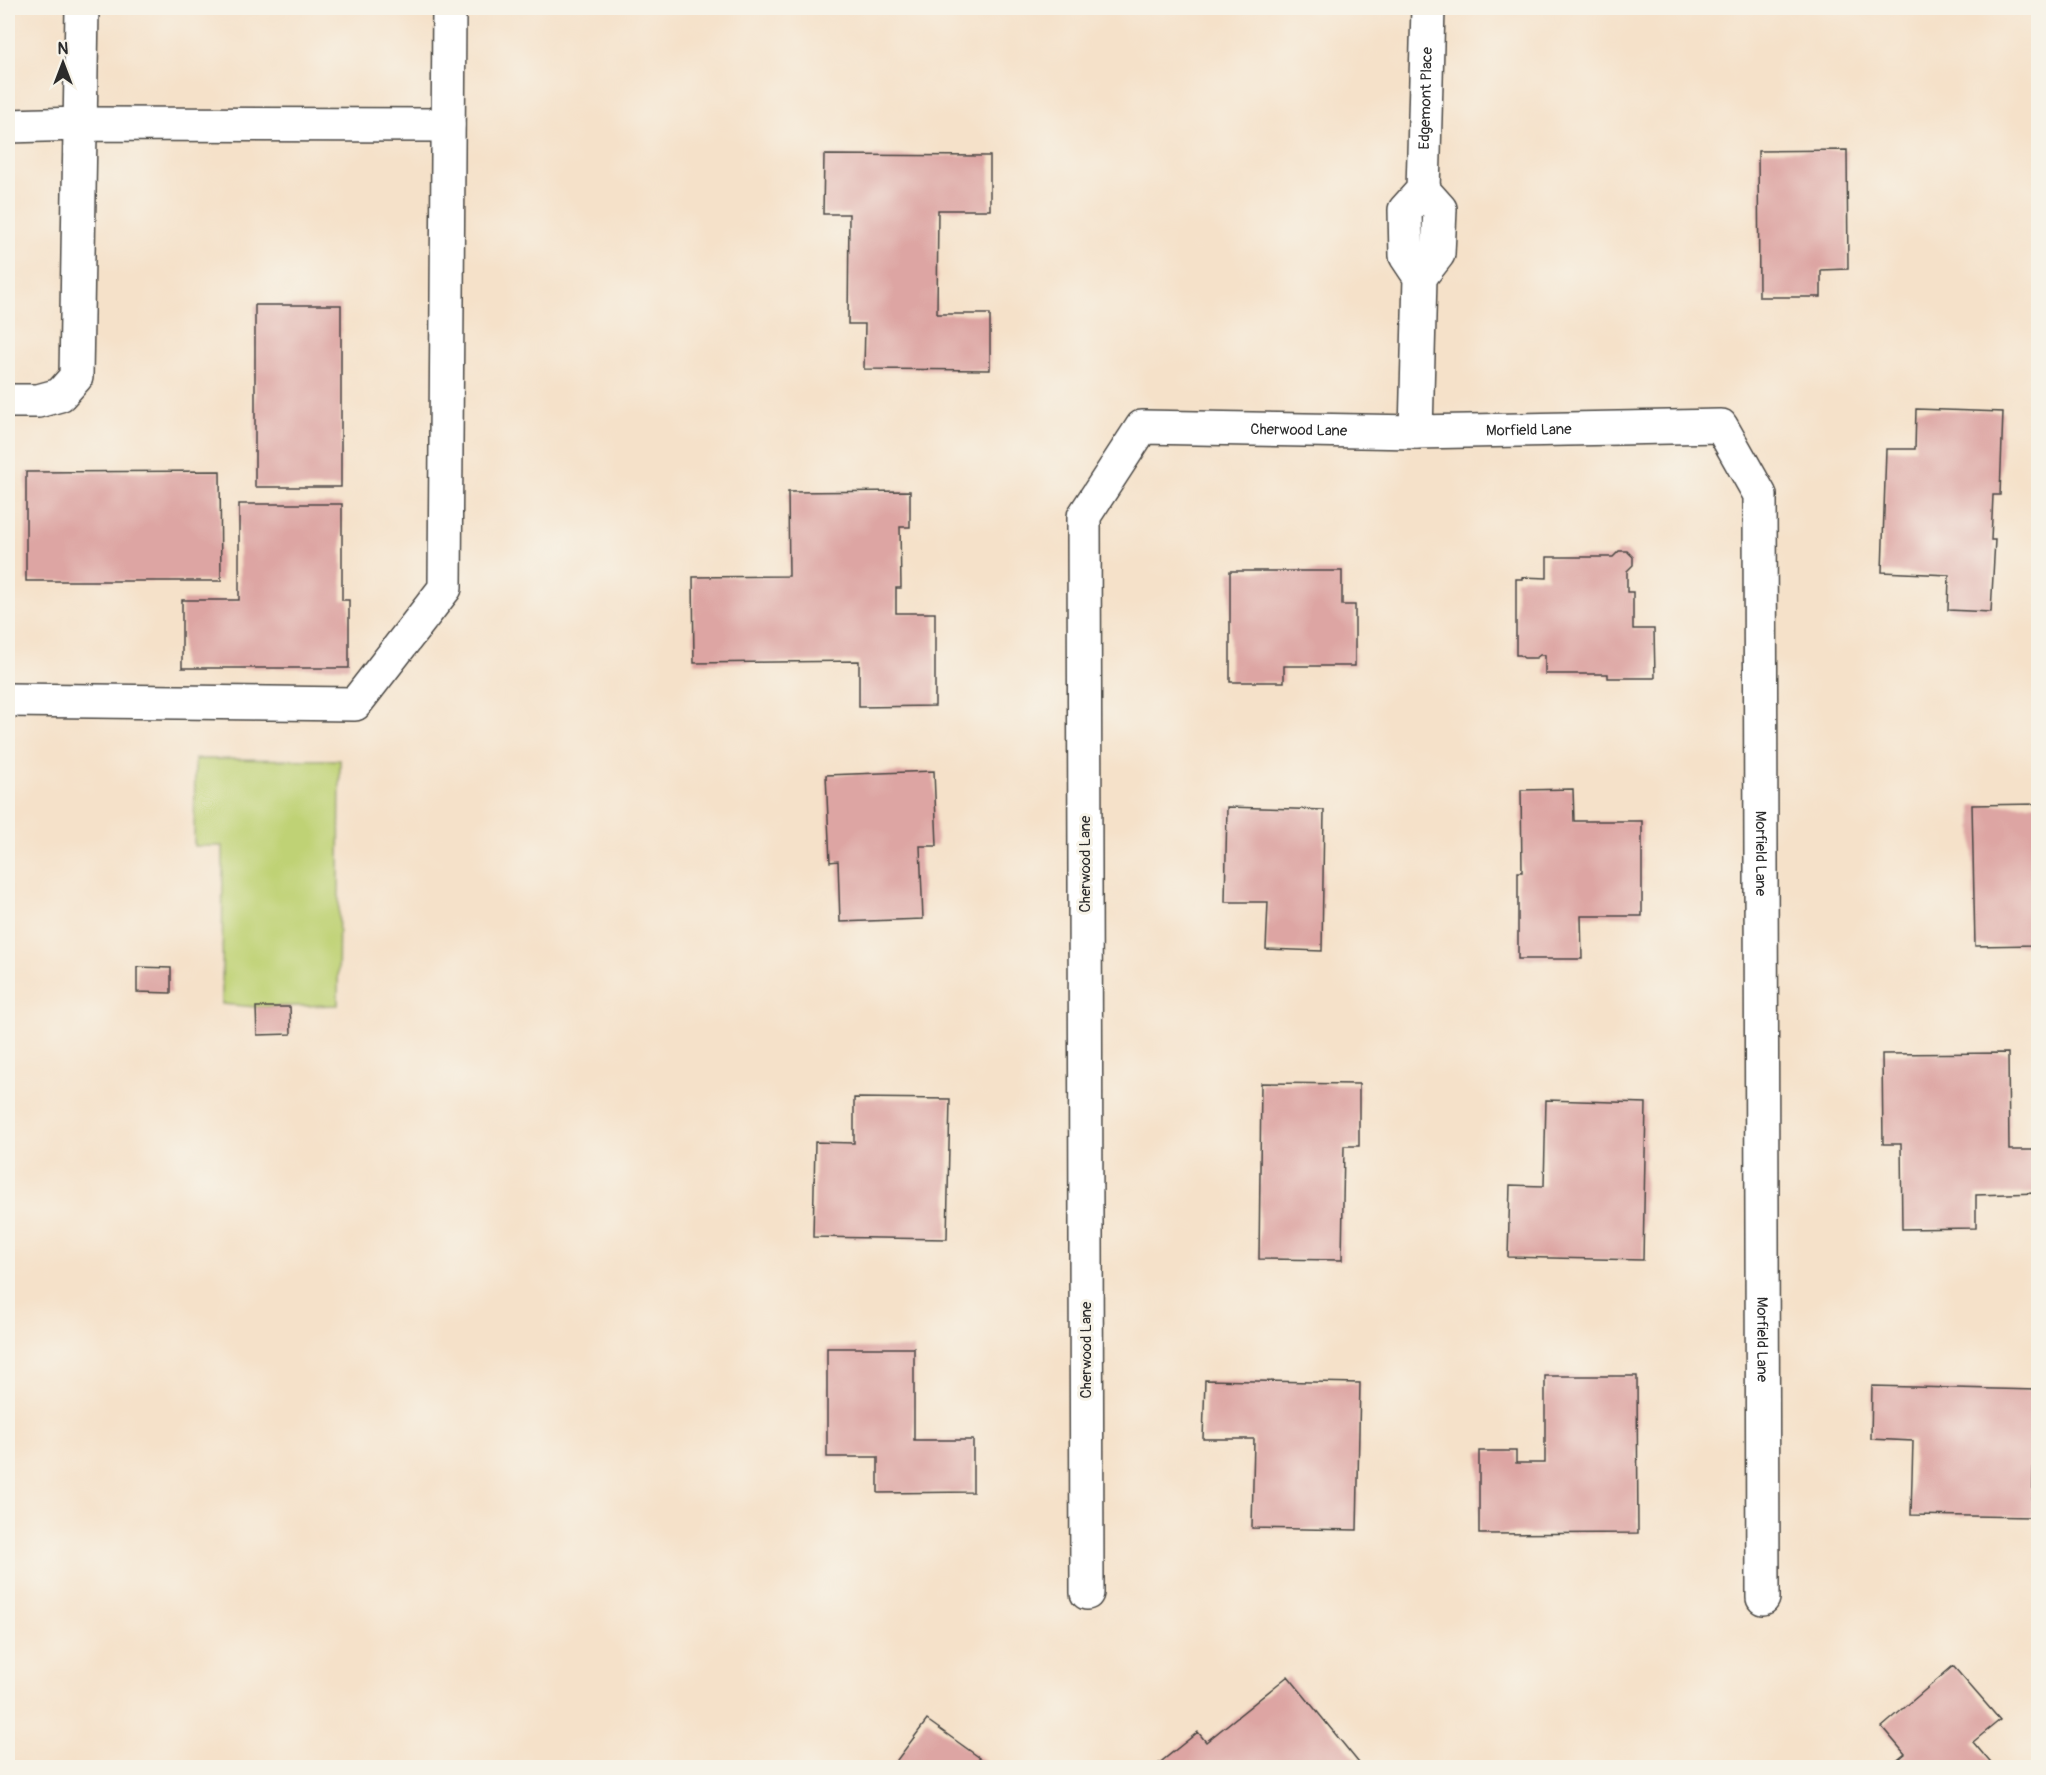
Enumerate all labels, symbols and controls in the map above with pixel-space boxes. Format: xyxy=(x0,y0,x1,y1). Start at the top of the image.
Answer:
north arrow xyxy=(33,33,93,93)
text: N xyxy=(58,39,69,59)
street label: Edgemont Place xyxy=(1415,46,1436,150)
street label: Cherwood Lane xyxy=(1250,419,1348,440)
street label: Morfield Lane xyxy=(1486,419,1572,440)
street label: Morfield Lane xyxy=(1751,811,1771,897)
street label: Cherwood Lane xyxy=(1076,815,1095,912)
street label: Morfield Lane xyxy=(1753,1297,1772,1383)
street label: Cherwood Lane xyxy=(1077,1301,1096,1398)

